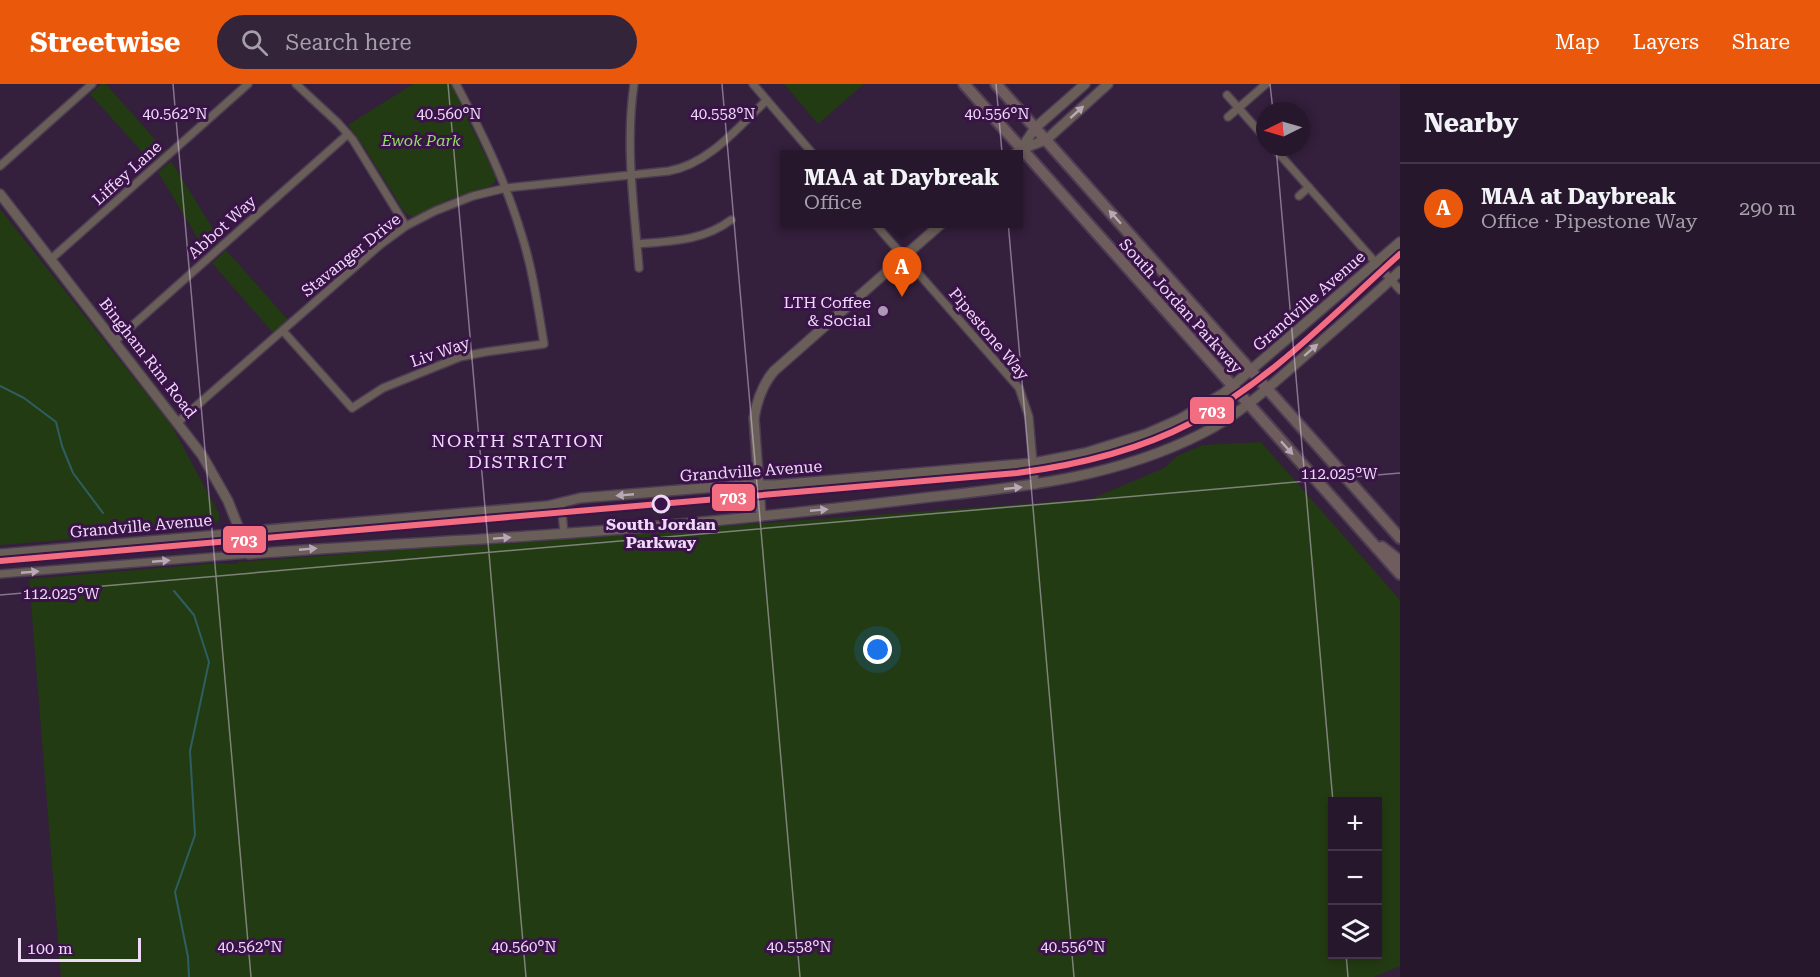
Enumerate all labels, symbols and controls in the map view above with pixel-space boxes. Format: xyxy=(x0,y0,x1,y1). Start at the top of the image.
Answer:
search box xyxy=(217,15,637,69)
text: Streetwise xyxy=(30,26,181,59)
icon: search xyxy=(238,26,271,59)
text: Search here xyxy=(286,30,412,55)
text: Map xyxy=(1555,30,1600,54)
text: Layers xyxy=(1633,30,1699,54)
text: Share xyxy=(1732,30,1790,54)
north arrow xyxy=(1256,102,1310,156)
text: 40.562°N xyxy=(142,105,208,123)
text: 40.560°N xyxy=(416,105,482,123)
text: 40.558°N xyxy=(690,105,756,123)
text: 40.556°N xyxy=(964,105,1030,123)
one-way arrow xyxy=(1069,106,1084,119)
text: Nearby xyxy=(1424,108,1518,138)
park label: Ewok Park xyxy=(380,131,461,150)
street label: Liffey Lane xyxy=(88,137,166,209)
popup xyxy=(780,150,1023,228)
text: MAA at Daybreak xyxy=(804,165,999,190)
text: MAA at Daybreak xyxy=(1481,184,1676,209)
text: Office xyxy=(804,190,862,214)
street label: Abbot Way xyxy=(184,191,260,263)
text: A xyxy=(1436,196,1451,220)
text: 290 m xyxy=(1739,196,1796,220)
street label: Stavanger Drive xyxy=(298,209,404,301)
text: Office · Pipestone Way xyxy=(1481,209,1697,233)
one-way arrow xyxy=(1109,210,1122,225)
street label: South Jordan Parkway xyxy=(1116,235,1247,378)
street label: Grandville Avenue xyxy=(1249,247,1369,355)
pin: A xyxy=(882,248,922,297)
street label: Pipestone Way xyxy=(945,284,1033,384)
place label: LTH Coffee & Social xyxy=(783,293,871,330)
street label: Bingham Rim Road xyxy=(95,294,201,422)
marker: LTH Coffee & Social xyxy=(876,304,890,318)
street label: Liv Way xyxy=(408,333,473,371)
one-way arrow xyxy=(1303,344,1319,357)
line badge: 703 xyxy=(1189,396,1235,425)
text: 703 xyxy=(1199,402,1225,421)
district label: NORTH STATION DISTRICT xyxy=(431,430,605,472)
one-way arrow xyxy=(1280,441,1294,456)
street label: Grandville Avenue xyxy=(679,457,823,485)
text: 112.025°W xyxy=(1301,465,1378,483)
line badge: 703 xyxy=(711,483,756,512)
one-way arrow xyxy=(1003,483,1022,493)
text: 703 xyxy=(720,488,746,507)
one-way arrow xyxy=(615,490,634,499)
marker: South Jordan Parkway xyxy=(652,495,670,513)
one-way arrow xyxy=(809,505,828,515)
street label: Grandville Avenue xyxy=(69,510,213,542)
place label: South Jordan Parkway xyxy=(606,515,716,552)
line badge: 703 xyxy=(222,525,267,554)
text: 703 xyxy=(231,531,257,550)
one-way arrow xyxy=(493,533,512,542)
one-way arrow xyxy=(298,544,317,553)
one-way arrow xyxy=(151,556,170,566)
one-way arrow xyxy=(20,567,39,577)
text: 112.025°W xyxy=(23,585,100,603)
your location xyxy=(863,635,892,664)
map controls xyxy=(1328,797,1382,959)
button: + xyxy=(1328,797,1382,851)
button: − xyxy=(1328,851,1382,905)
button: layers xyxy=(1328,905,1382,959)
scale bar xyxy=(18,935,141,962)
text: 40.562°N xyxy=(217,938,283,956)
text: 40.560°N xyxy=(491,938,557,956)
text: 40.558°N xyxy=(766,938,832,956)
text: 40.556°N xyxy=(1040,938,1106,956)
text: 100 m xyxy=(27,939,73,958)

